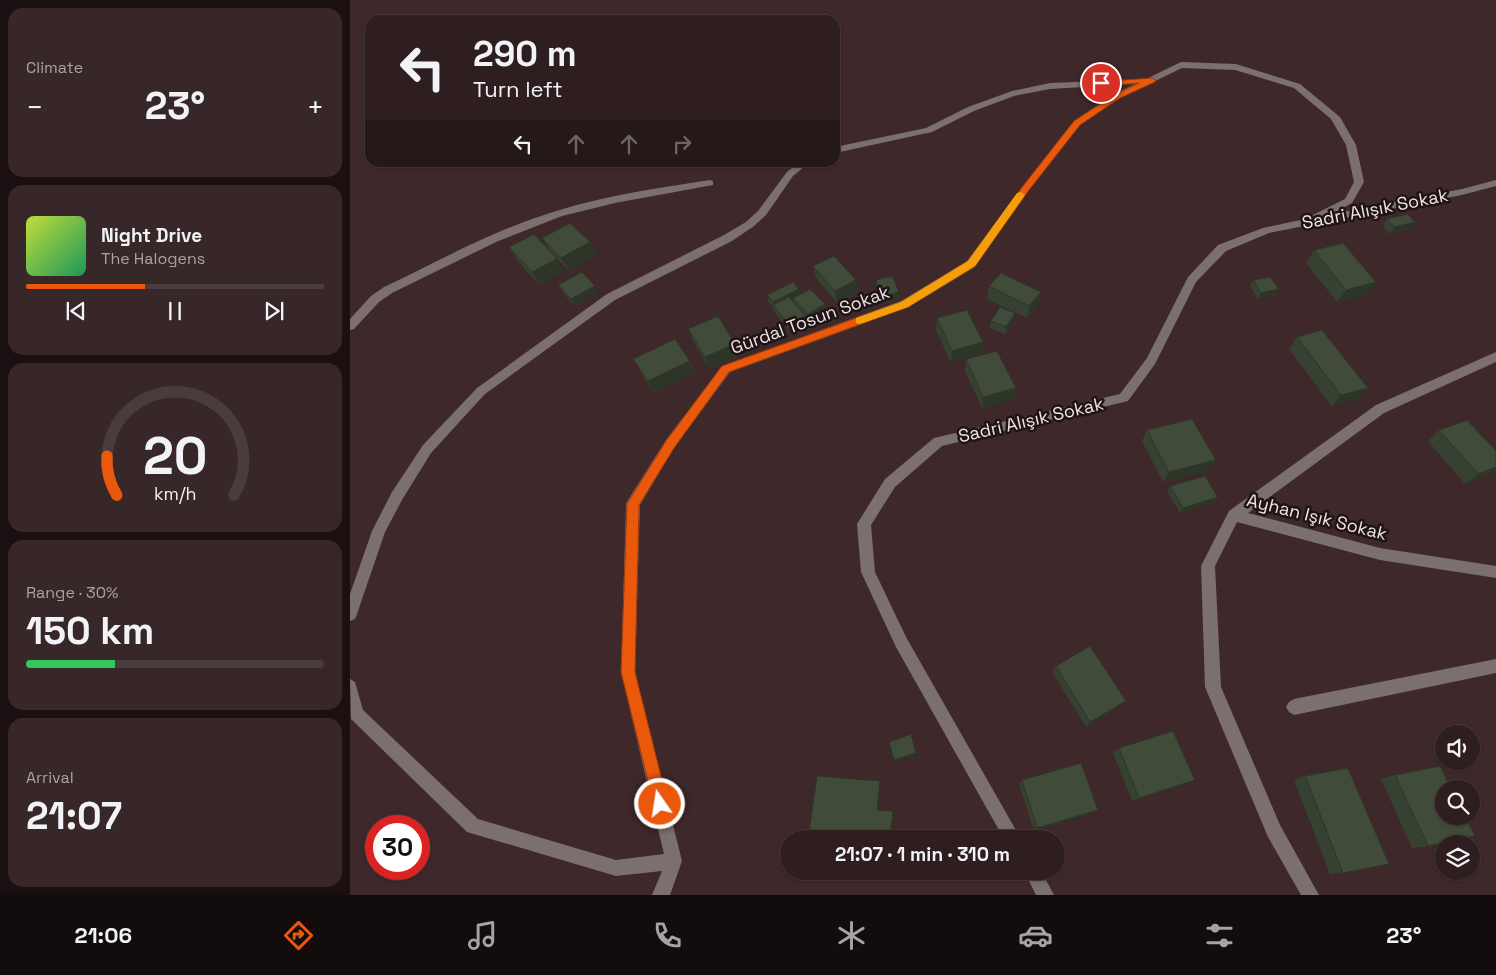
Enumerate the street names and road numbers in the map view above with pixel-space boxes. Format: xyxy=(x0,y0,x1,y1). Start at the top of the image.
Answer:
street label: Sadri Alışık Sokak xyxy=(1300,183,1450,234)
street label: Gürdal Tosun Sokak xyxy=(727,280,893,359)
street label: Sadri Alışık Sokak xyxy=(956,392,1106,447)
street label: Ayhan Işık Sokak xyxy=(1245,488,1390,545)

